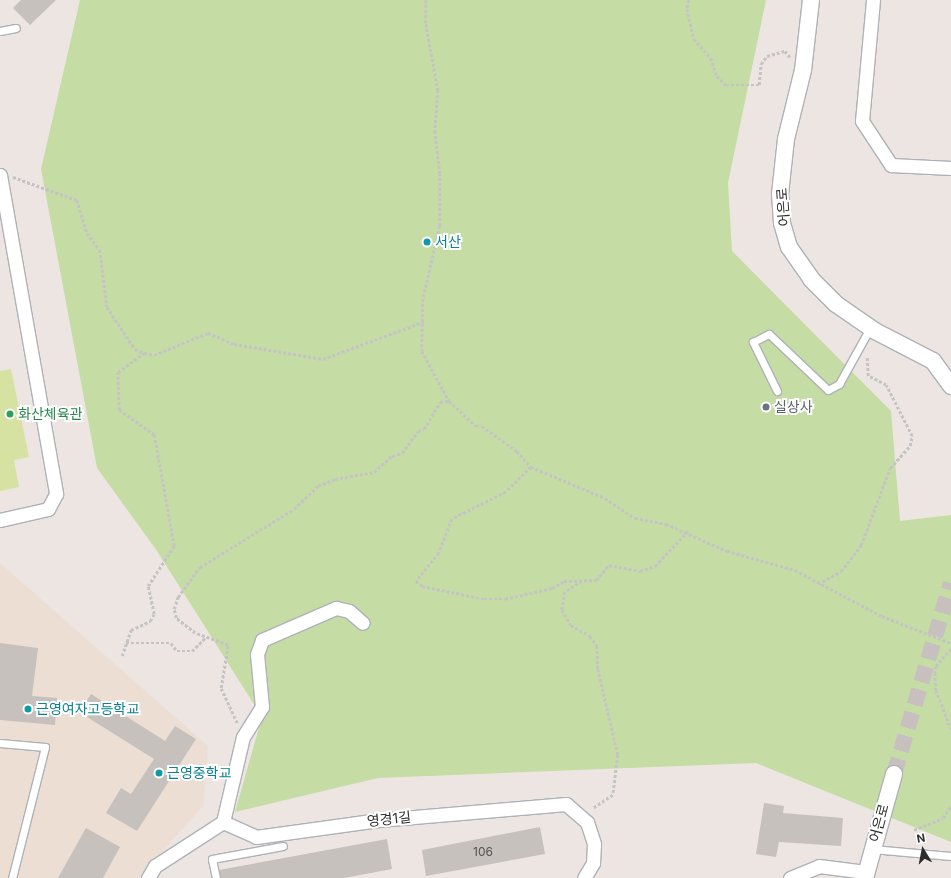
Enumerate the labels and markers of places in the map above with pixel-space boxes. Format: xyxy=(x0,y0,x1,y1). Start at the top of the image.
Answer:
place label: 서산 xyxy=(435,234,461,250)
marker: 서산 xyxy=(422,237,432,247)
place label: 실상사 xyxy=(774,399,813,415)
marker: 실상사 xyxy=(761,402,771,412)
place label: 화산체육관 xyxy=(18,406,82,422)
marker: 화산체육관 xyxy=(5,409,15,419)
place label: 근영여자고등학교 xyxy=(36,701,139,717)
marker: 근영여자고등학교 xyxy=(23,704,33,714)
place label: 근영중학교 xyxy=(167,765,231,781)
marker: 근영중학교 xyxy=(154,768,164,778)

